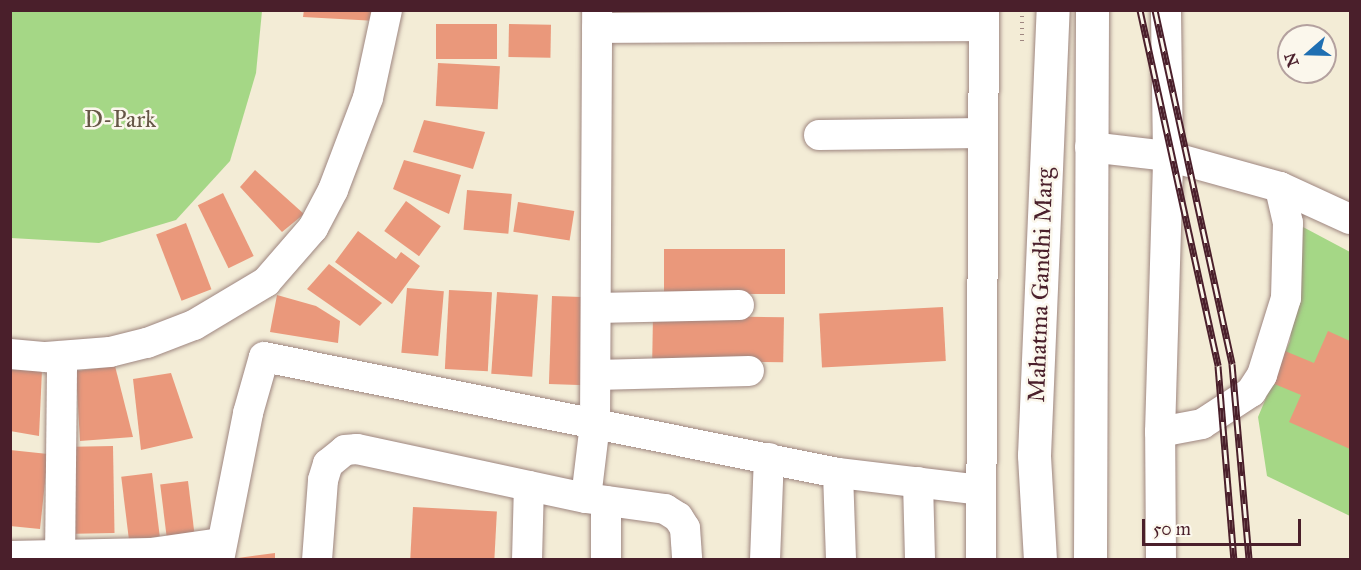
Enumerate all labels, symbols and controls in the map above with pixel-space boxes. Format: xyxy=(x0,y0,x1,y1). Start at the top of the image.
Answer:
north arrow xyxy=(1277,24,1337,84)
text: N xyxy=(1280,50,1303,69)
park label: D-Park xyxy=(84,106,156,134)
street label: Mahatma Gandhi Marg xyxy=(1023,167,1059,403)
scale bar xyxy=(1145,507,1304,545)
text: 50 m xyxy=(1153,518,1191,540)

